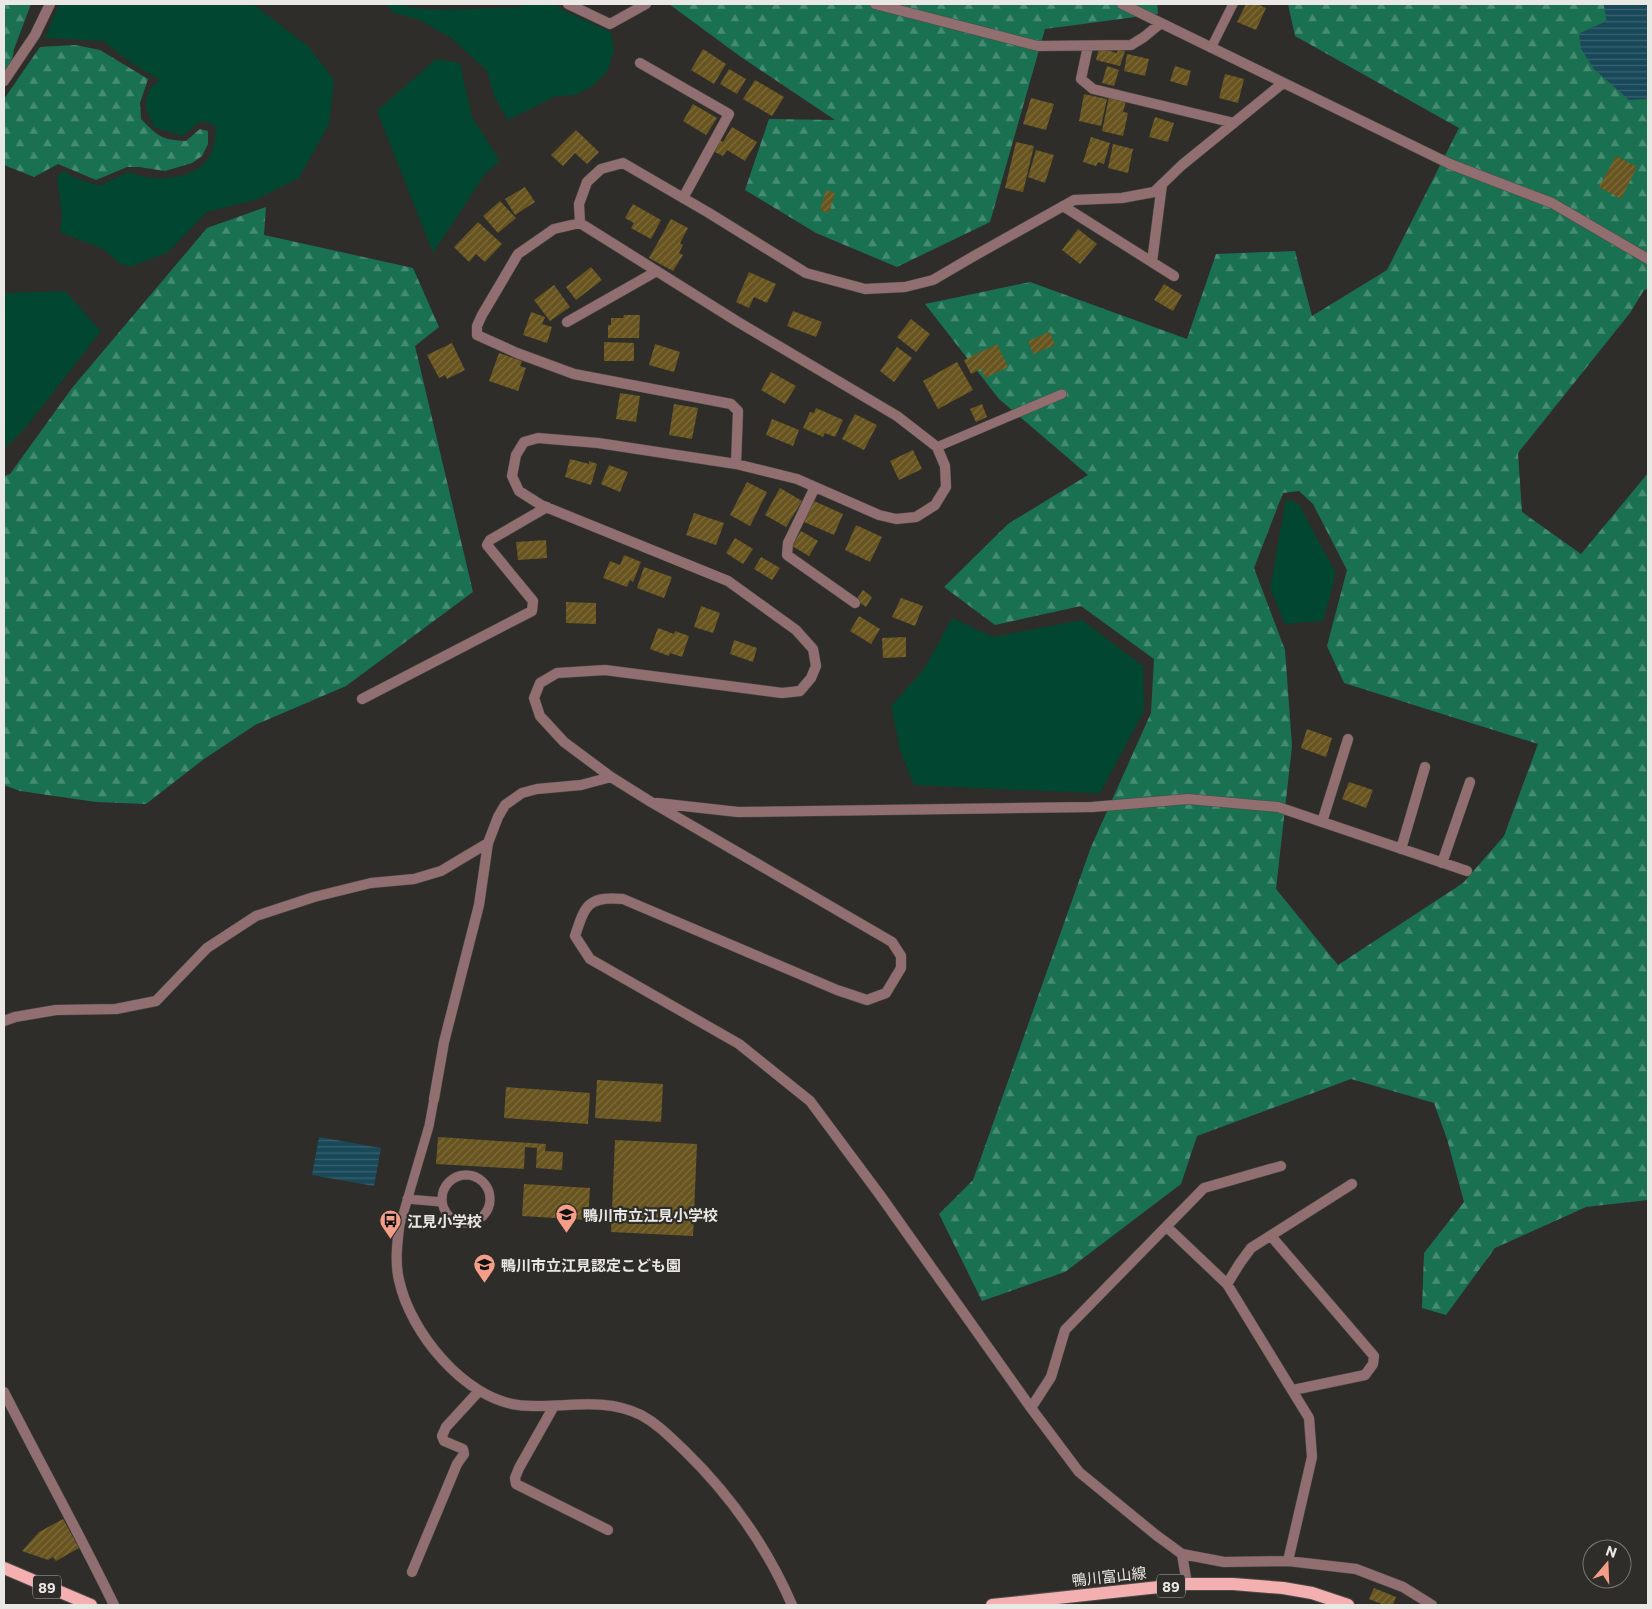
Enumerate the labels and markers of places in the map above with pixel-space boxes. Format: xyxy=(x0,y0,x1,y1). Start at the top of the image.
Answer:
school or university icon: 鴨川市立江見小学校 xyxy=(555,1203,579,1234)
place label: 鴨川市立江見小学校 xyxy=(583,1206,718,1224)
bus stop icon: 江見小学校 xyxy=(379,1209,403,1240)
place label: 江見小学校 xyxy=(407,1212,482,1230)
school or university icon: 鴨川市立江見認定こども園 xyxy=(473,1253,497,1284)
place label: 鴨川市立江見認定こども園 xyxy=(501,1256,681,1274)

